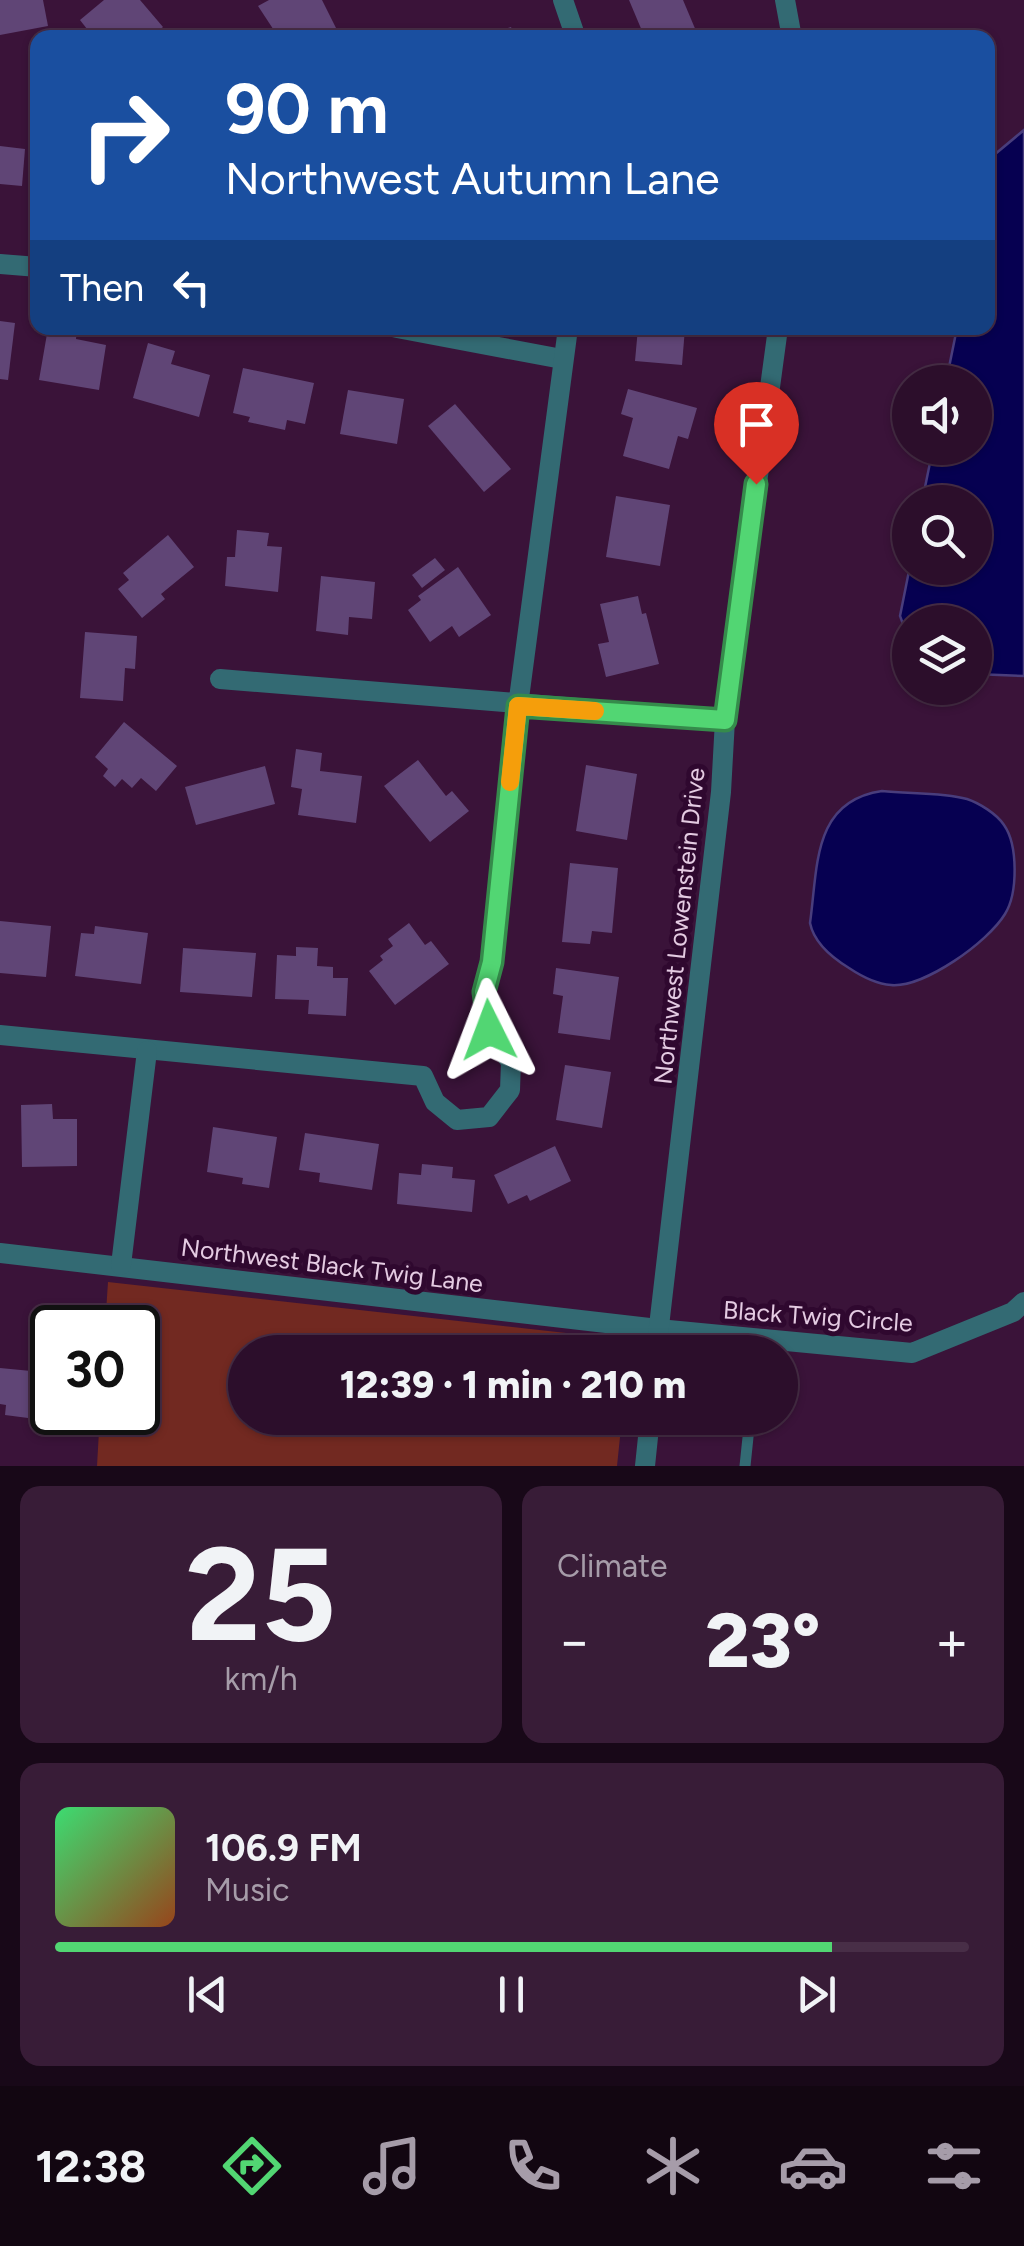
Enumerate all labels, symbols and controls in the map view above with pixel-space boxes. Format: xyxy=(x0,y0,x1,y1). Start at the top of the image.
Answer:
text: 90 m xyxy=(225,66,389,151)
icon: right xyxy=(60,70,190,200)
text: Northwest Autumn Lane xyxy=(225,151,720,205)
icon: left xyxy=(164,260,219,315)
text: Then xyxy=(60,265,144,311)
map controls xyxy=(892,365,992,705)
button: sound xyxy=(892,365,992,465)
pin xyxy=(714,382,799,485)
icon: arrive xyxy=(729,397,784,452)
button: search xyxy=(892,485,992,585)
button: layers xyxy=(892,605,992,705)
street label: Northwest Lowenstein Drive xyxy=(647,766,711,1086)
position arrow xyxy=(437,978,541,1082)
street label: Northwest Black Twig Lane xyxy=(179,1232,485,1298)
street label: Black Twig Circle xyxy=(722,1294,914,1338)
speed limit sign: 30 xyxy=(30,1305,160,1435)
text: 12:39 · 1 min · 210 m xyxy=(340,1362,686,1408)
text: 25 xyxy=(186,1517,336,1673)
text: Climate xyxy=(557,1547,668,1585)
text: 23° xyxy=(706,1596,820,1686)
text: − xyxy=(557,1608,591,1674)
text: + xyxy=(935,1608,969,1674)
text: km/h xyxy=(224,1660,298,1698)
text: 106.9 FM xyxy=(205,1825,362,1871)
text: Music xyxy=(205,1871,290,1909)
icon: previous xyxy=(180,1967,235,2022)
icon: pause xyxy=(484,1967,539,2022)
icon: next xyxy=(789,1967,844,2022)
icon: directions xyxy=(217,2131,287,2201)
icon: music xyxy=(357,2131,427,2201)
icon: phone xyxy=(498,2131,568,2201)
icon: climate xyxy=(638,2131,708,2201)
icon: car xyxy=(778,2131,848,2201)
icon: filters xyxy=(919,2131,989,2201)
text: 12:38 xyxy=(35,2139,146,2193)

